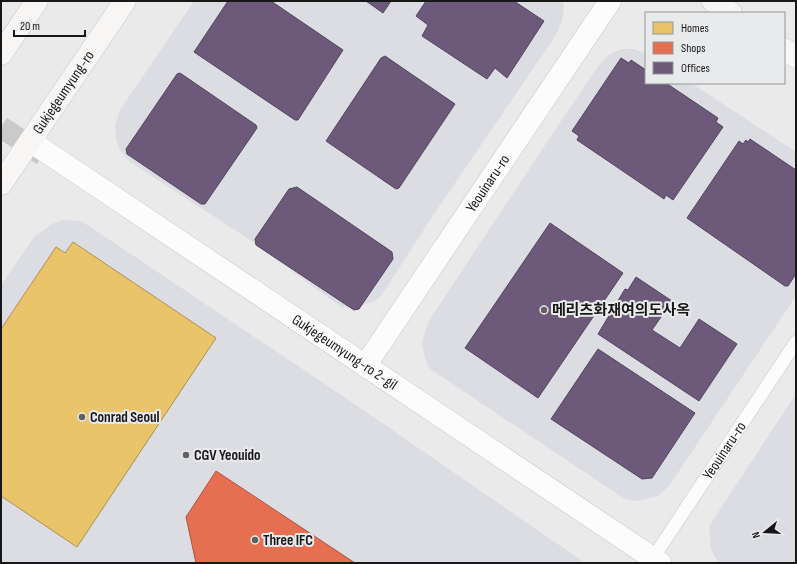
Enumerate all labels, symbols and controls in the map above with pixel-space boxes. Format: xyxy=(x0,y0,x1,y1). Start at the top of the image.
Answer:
scale bar xyxy=(14,12,85,38)
legend xyxy=(645,12,785,84)
text: 20 m xyxy=(20,19,40,34)
text: Homes xyxy=(681,21,709,36)
text: Shops xyxy=(681,41,706,56)
street label: Gukjegeumyung-ro xyxy=(28,47,98,137)
text: Offices xyxy=(681,61,710,76)
street label: Yeouinaru-ro xyxy=(461,151,514,216)
place label: 메리츠화재여의도사옥 xyxy=(552,301,690,320)
marker: 메리츠화재여의도사옥 xyxy=(539,305,549,315)
street label: Gukjegeumyung-ro 2-gil xyxy=(289,310,401,394)
place label: Conrad Seoul xyxy=(90,408,160,427)
marker: Conrad Seoul xyxy=(77,412,87,422)
street label: Yeouinaru-ro xyxy=(698,418,750,483)
place label: CGV Yeouido xyxy=(194,446,261,465)
marker: CGV Yeouido xyxy=(181,450,191,460)
north arrow xyxy=(745,512,785,552)
text: N xyxy=(749,530,763,540)
place label: Three IFC xyxy=(263,531,313,550)
marker: Three IFC xyxy=(250,535,260,545)

